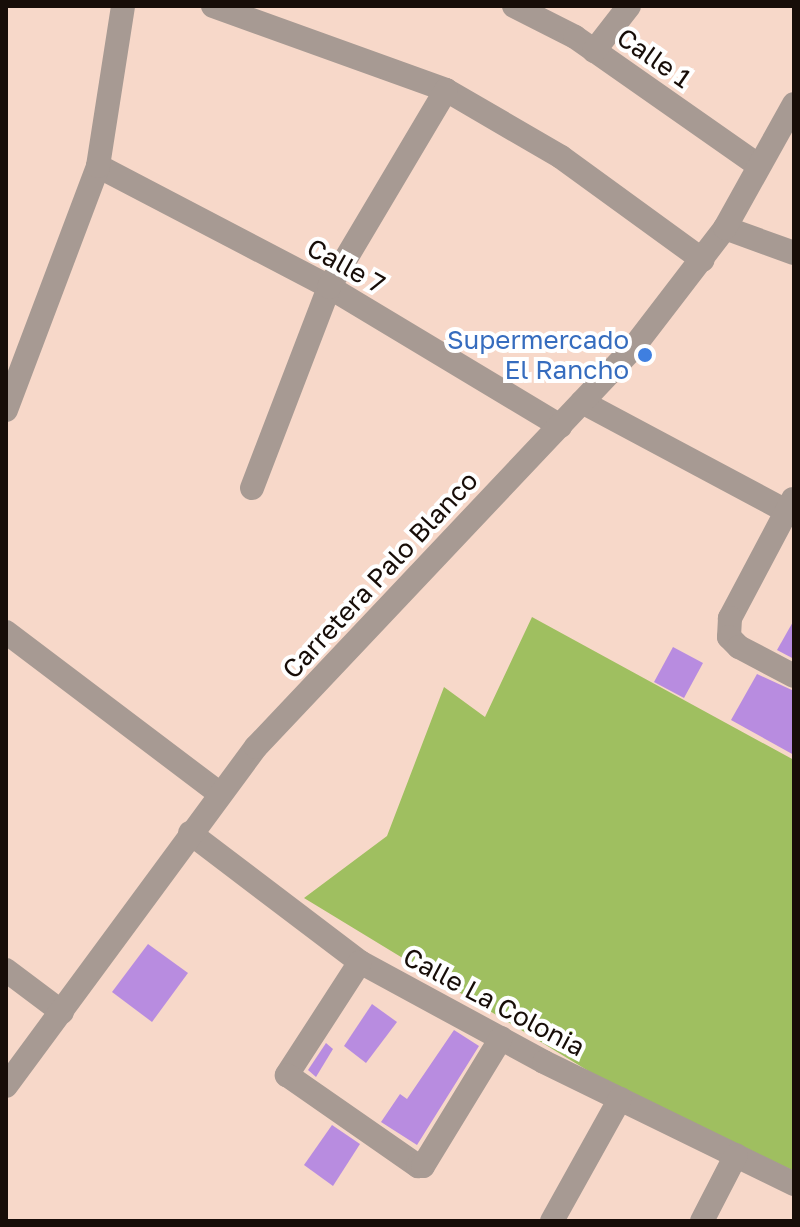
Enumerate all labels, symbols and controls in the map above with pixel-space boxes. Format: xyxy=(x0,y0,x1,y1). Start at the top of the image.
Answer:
street label: Calle 1 xyxy=(611,21,697,95)
street label: Calle 7 xyxy=(302,232,390,300)
place label: Supermercado El Rancho xyxy=(447,324,629,386)
marker: Supermercado El Rancho xyxy=(636,346,654,364)
street label: Carretera Palo Blanco xyxy=(276,465,484,685)
street label: Calle La Colonia xyxy=(398,941,590,1063)

